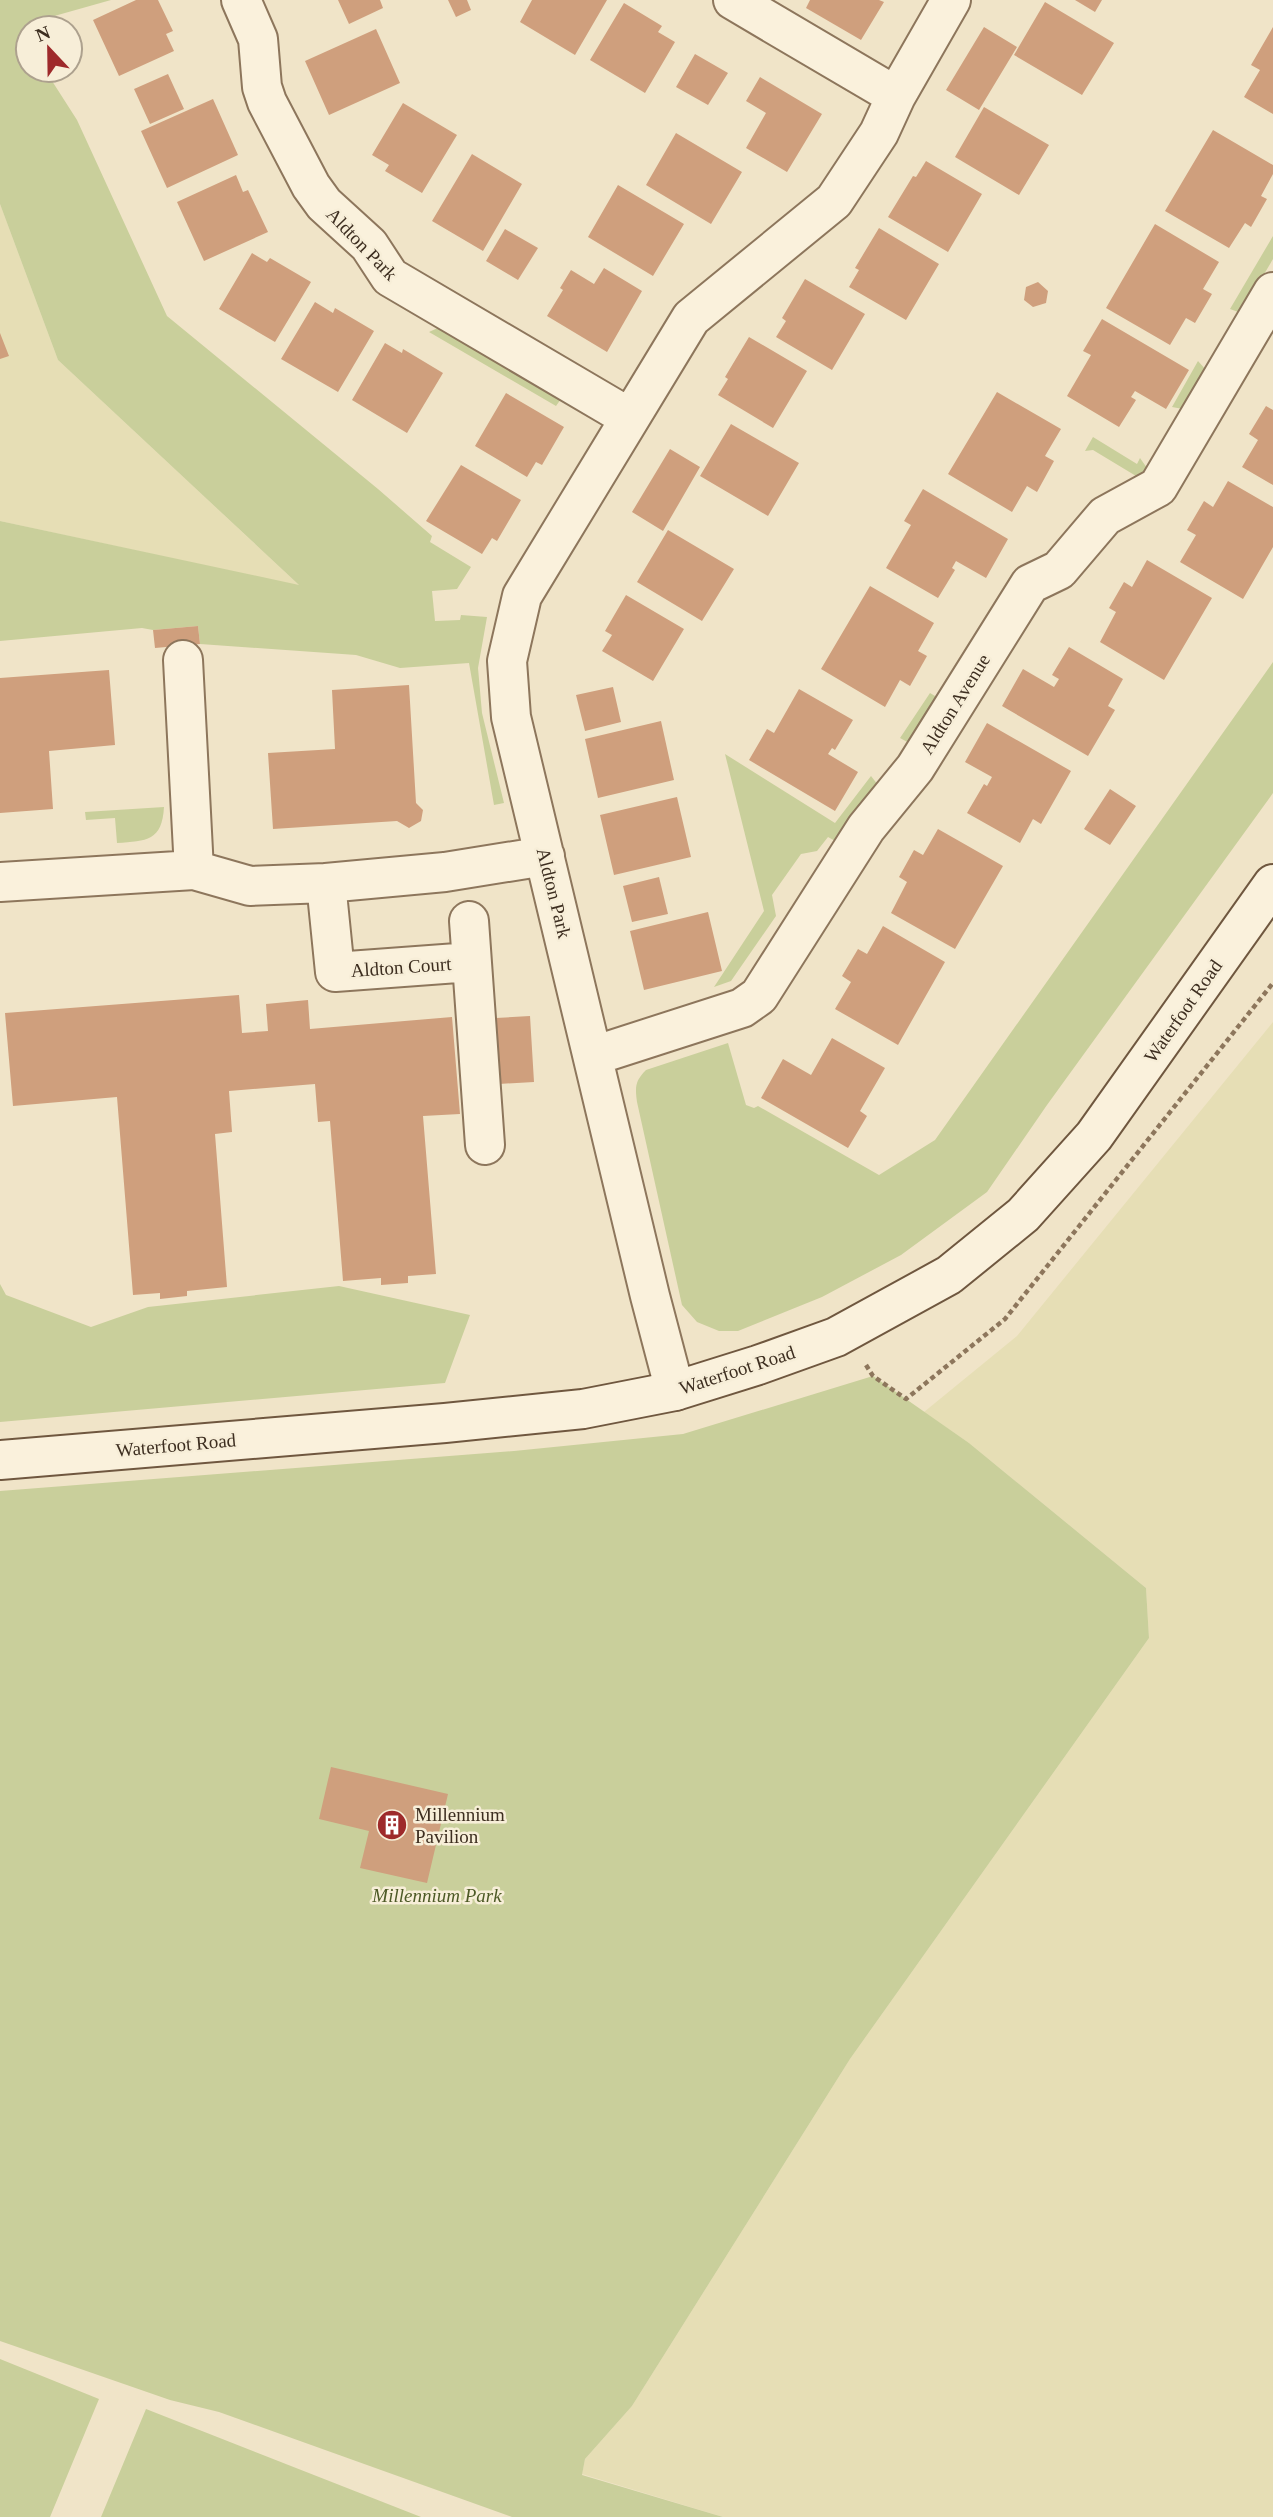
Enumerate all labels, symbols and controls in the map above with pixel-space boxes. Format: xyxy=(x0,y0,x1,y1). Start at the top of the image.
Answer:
north arrow xyxy=(14,14,84,84)
text: N xyxy=(33,21,53,46)
street label: Aldton Park xyxy=(322,203,402,285)
street label: Aldton Avenue xyxy=(916,650,994,758)
street label: Aldton Park xyxy=(533,846,575,941)
street label: Aldton Court xyxy=(350,953,453,981)
street label: Waterfoot Road xyxy=(1140,955,1226,1066)
street label: Waterfoot Road xyxy=(677,1341,798,1399)
street label: Waterfoot Road xyxy=(115,1429,237,1461)
place label: Millennium Pavilion xyxy=(415,1804,505,1847)
building icon: Millennium Pavilion xyxy=(375,1808,409,1842)
park label: Millennium Park xyxy=(371,1885,502,1906)

